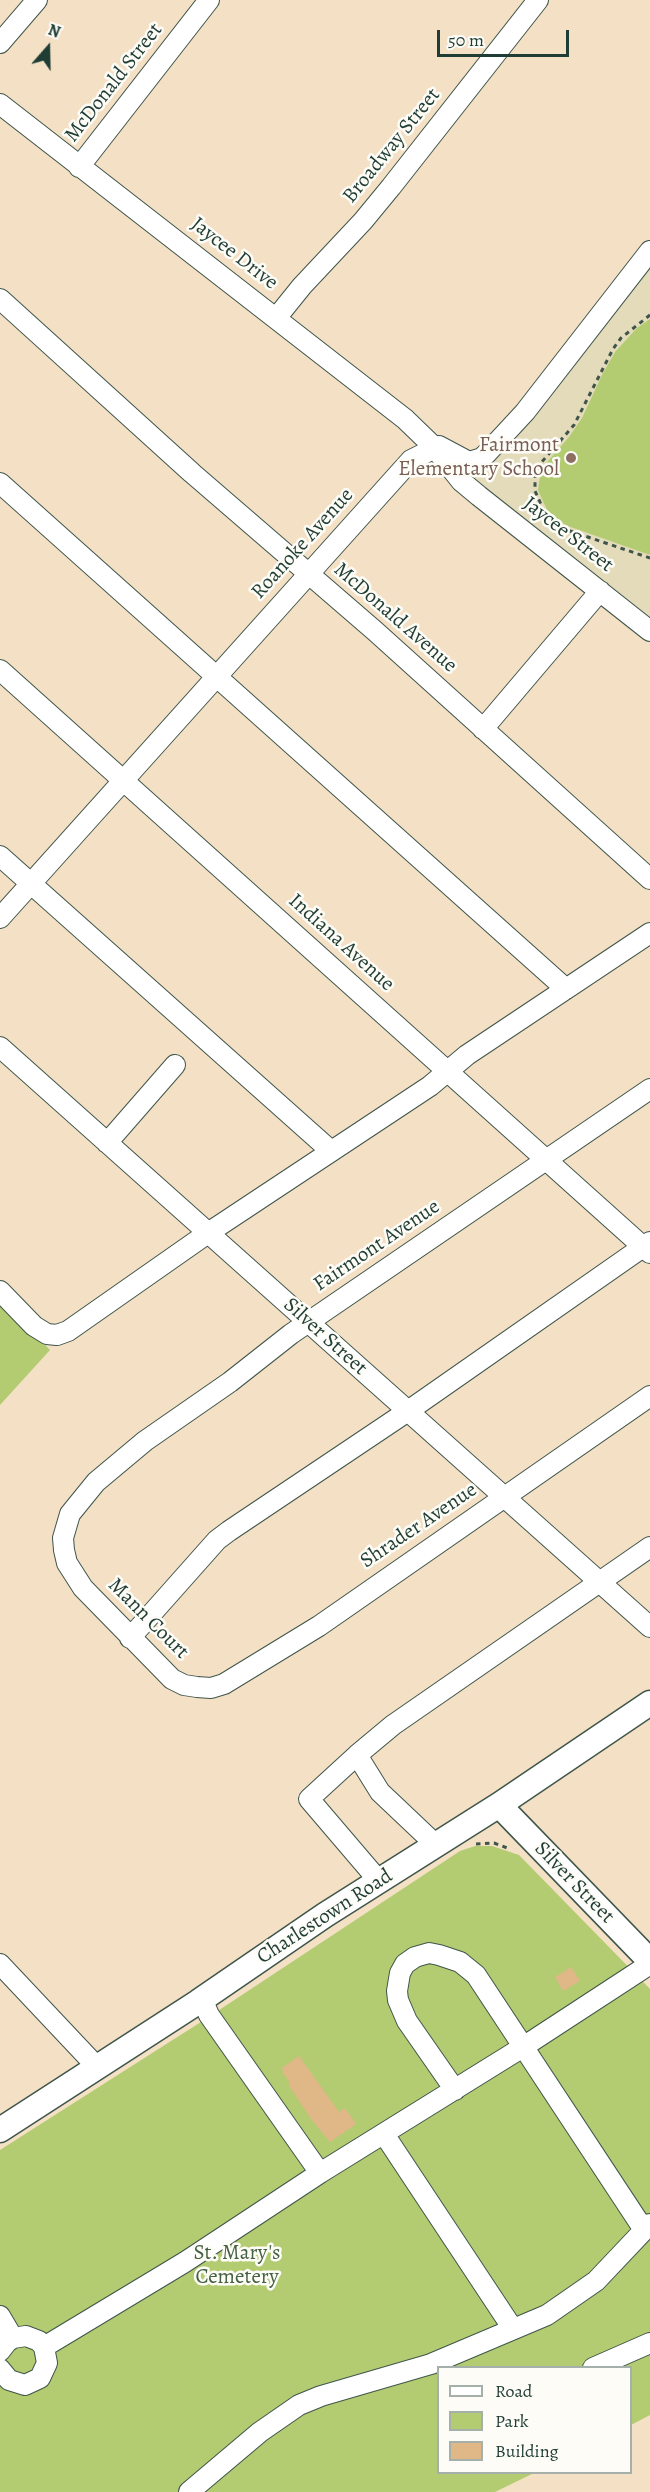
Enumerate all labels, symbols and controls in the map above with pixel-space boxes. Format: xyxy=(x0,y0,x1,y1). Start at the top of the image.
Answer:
north arrow xyxy=(18,18,78,78)
street label: McDonald Street xyxy=(60,18,168,148)
scale bar xyxy=(440,18,572,56)
text: N xyxy=(45,19,63,43)
text: 50 m xyxy=(448,28,484,52)
street label: Broadway Street xyxy=(338,83,446,209)
street label: Jaycee Drive xyxy=(186,212,282,296)
place label: Fairmont Elementary School xyxy=(398,433,559,483)
marker: Fairmont Elementary School xyxy=(564,451,578,465)
street label: Roanoke Avenue xyxy=(247,483,359,605)
street label: Jaycee Street xyxy=(518,492,618,578)
street label: McDonald Avenue xyxy=(328,558,462,678)
street label: Indiana Avenue xyxy=(283,889,399,997)
street label: Fairmont Avenue xyxy=(309,1195,445,1297)
street label: Silver Street xyxy=(278,1293,372,1381)
street label: Shrader Avenue xyxy=(356,1478,482,1574)
street label: Mann Court xyxy=(102,1573,194,1665)
street label: Silver Street xyxy=(529,1837,619,1929)
street label: Charlestown Road xyxy=(253,1864,397,1970)
park label: St. Mary's Cemetery xyxy=(193,2241,281,2291)
legend xyxy=(437,2366,632,2474)
text: Road xyxy=(495,2379,532,2403)
text: Park xyxy=(495,2409,529,2433)
text: Building xyxy=(495,2439,559,2463)

